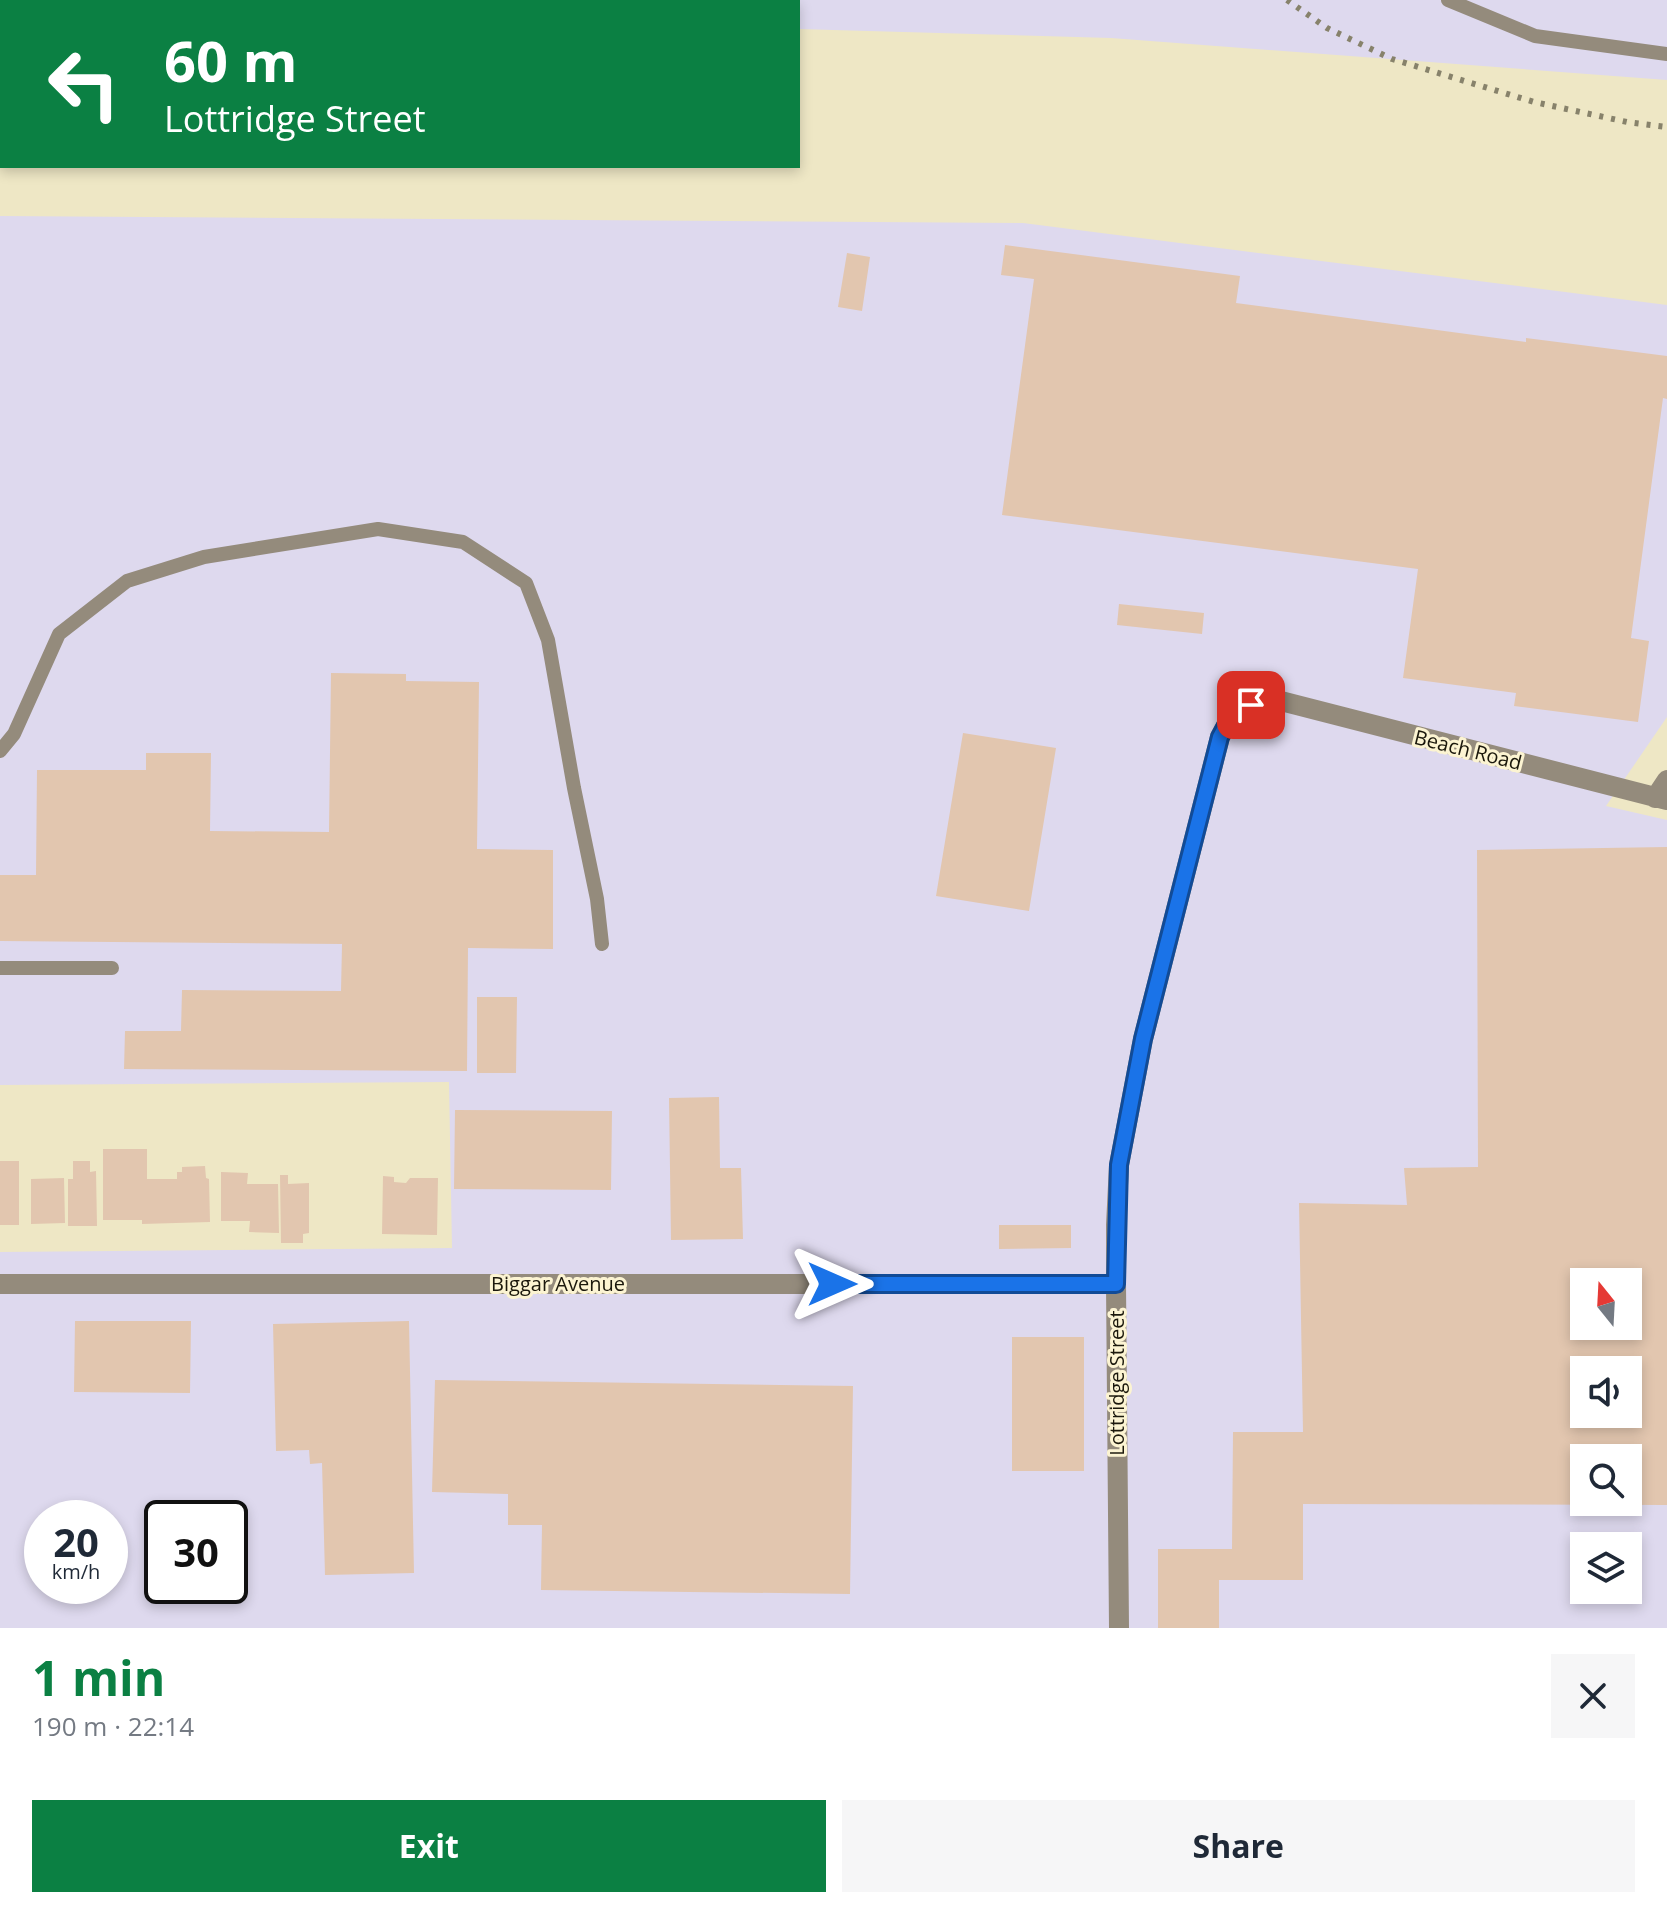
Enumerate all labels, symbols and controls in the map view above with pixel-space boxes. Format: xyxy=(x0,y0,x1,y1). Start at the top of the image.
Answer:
text: 60 m xyxy=(164,22,298,98)
icon: left xyxy=(32,32,136,136)
text: Lottridge Street xyxy=(164,94,426,143)
pin xyxy=(1217,671,1285,739)
icon: arrive xyxy=(1229,683,1273,727)
street label: Beach Road xyxy=(1411,723,1525,776)
position arrow xyxy=(790,1242,874,1326)
north arrow xyxy=(1570,1268,1642,1340)
map controls xyxy=(1570,1268,1642,1604)
street label: Biggar Avenue xyxy=(491,1270,625,1297)
street label: Lottridge Street xyxy=(1103,1310,1130,1456)
button: sound xyxy=(1570,1356,1642,1428)
button: search xyxy=(1570,1444,1642,1516)
speed limit sign: 30 xyxy=(144,1500,248,1604)
text: 20 xyxy=(53,1514,99,1569)
button: layers xyxy=(1570,1532,1642,1604)
text: km/h xyxy=(52,1558,100,1585)
text: 1 min xyxy=(32,1645,165,1710)
button: close xyxy=(1551,1654,1635,1738)
text: 190 m · 22:14 xyxy=(32,1708,194,1744)
button: Exit xyxy=(32,1800,826,1892)
button: Share xyxy=(842,1800,1635,1892)

